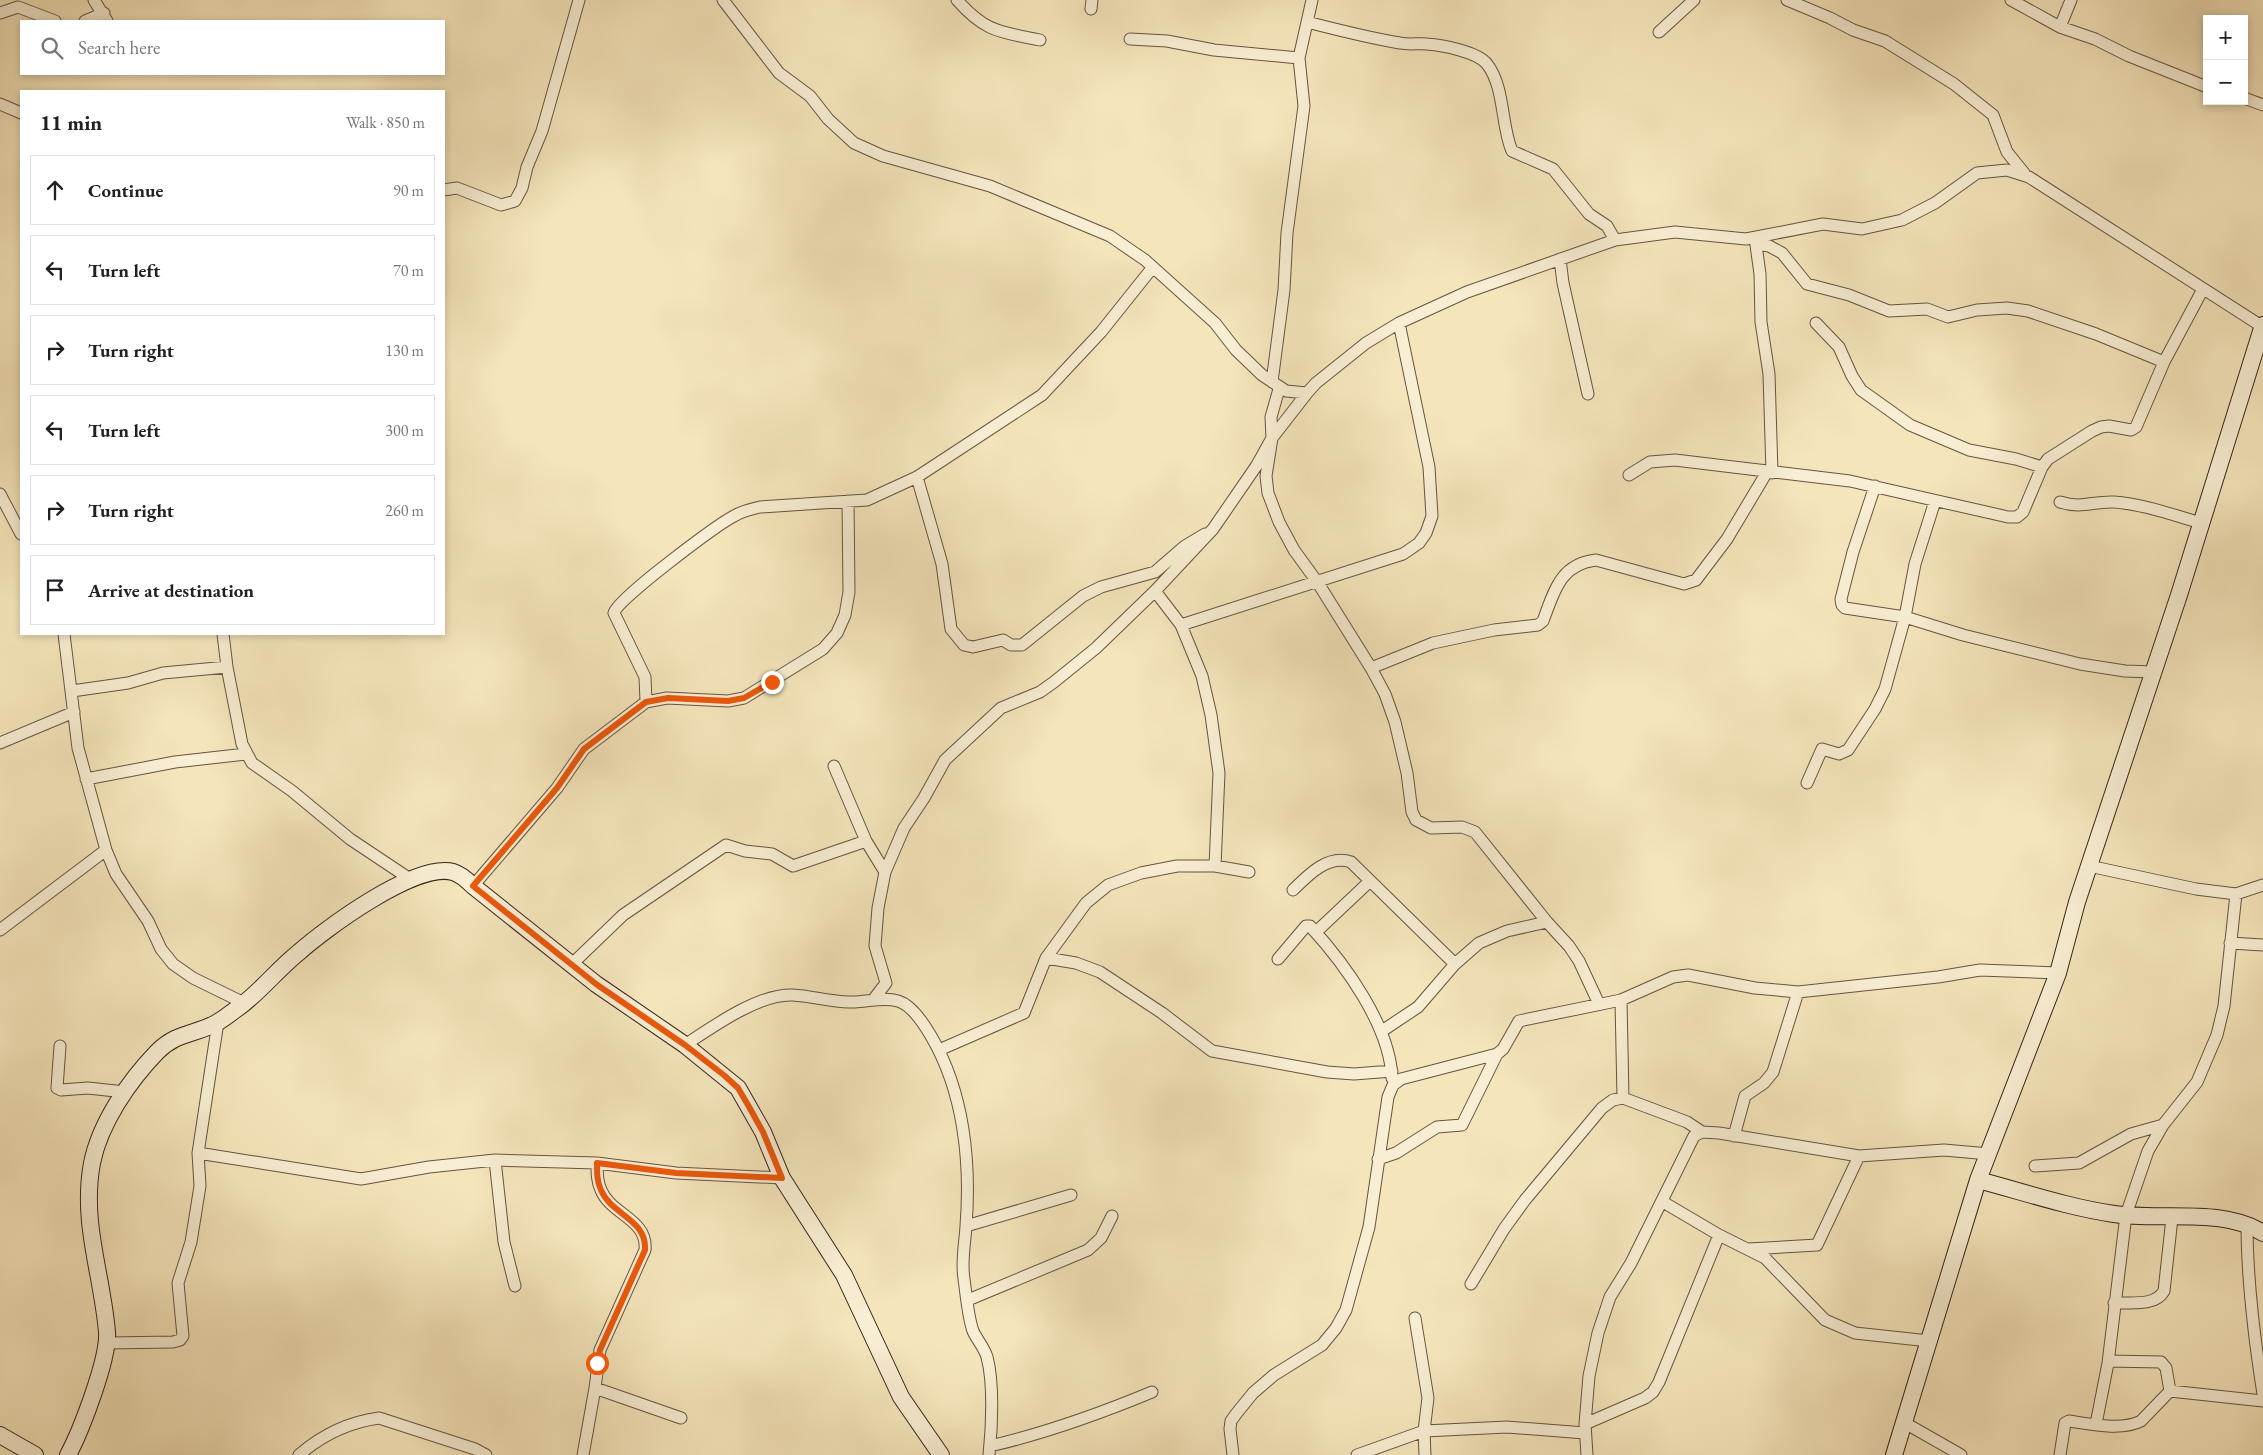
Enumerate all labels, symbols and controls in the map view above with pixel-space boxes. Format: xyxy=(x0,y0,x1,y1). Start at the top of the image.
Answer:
map controls xyxy=(2203,15,2248,105)
button: + xyxy=(2203,15,2248,60)
search box xyxy=(20,20,445,75)
icon: search xyxy=(38,34,66,62)
text: Search here xyxy=(78,35,160,60)
button: − xyxy=(2203,60,2248,105)
text: 11 min xyxy=(40,109,102,136)
text: Walk · 850 m xyxy=(346,112,425,133)
icon: ahead xyxy=(41,176,69,204)
text: Continue xyxy=(88,178,163,203)
text: 90 m xyxy=(393,180,424,201)
icon: left xyxy=(41,256,69,284)
text: Turn left xyxy=(88,258,160,283)
text: 70 m xyxy=(393,260,424,281)
icon: right xyxy=(41,336,69,364)
text: Turn right xyxy=(88,338,174,363)
text: 130 m xyxy=(385,340,424,361)
icon: left xyxy=(41,416,69,444)
text: Turn left xyxy=(88,418,160,443)
text: 300 m xyxy=(385,420,424,441)
icon: right xyxy=(41,496,69,524)
text: Turn right xyxy=(88,498,174,523)
text: 260 m xyxy=(385,500,424,521)
icon: arrive xyxy=(41,576,69,604)
text: Arrive at destination xyxy=(88,578,254,603)
route end xyxy=(761,671,784,694)
route start xyxy=(586,1352,609,1375)

